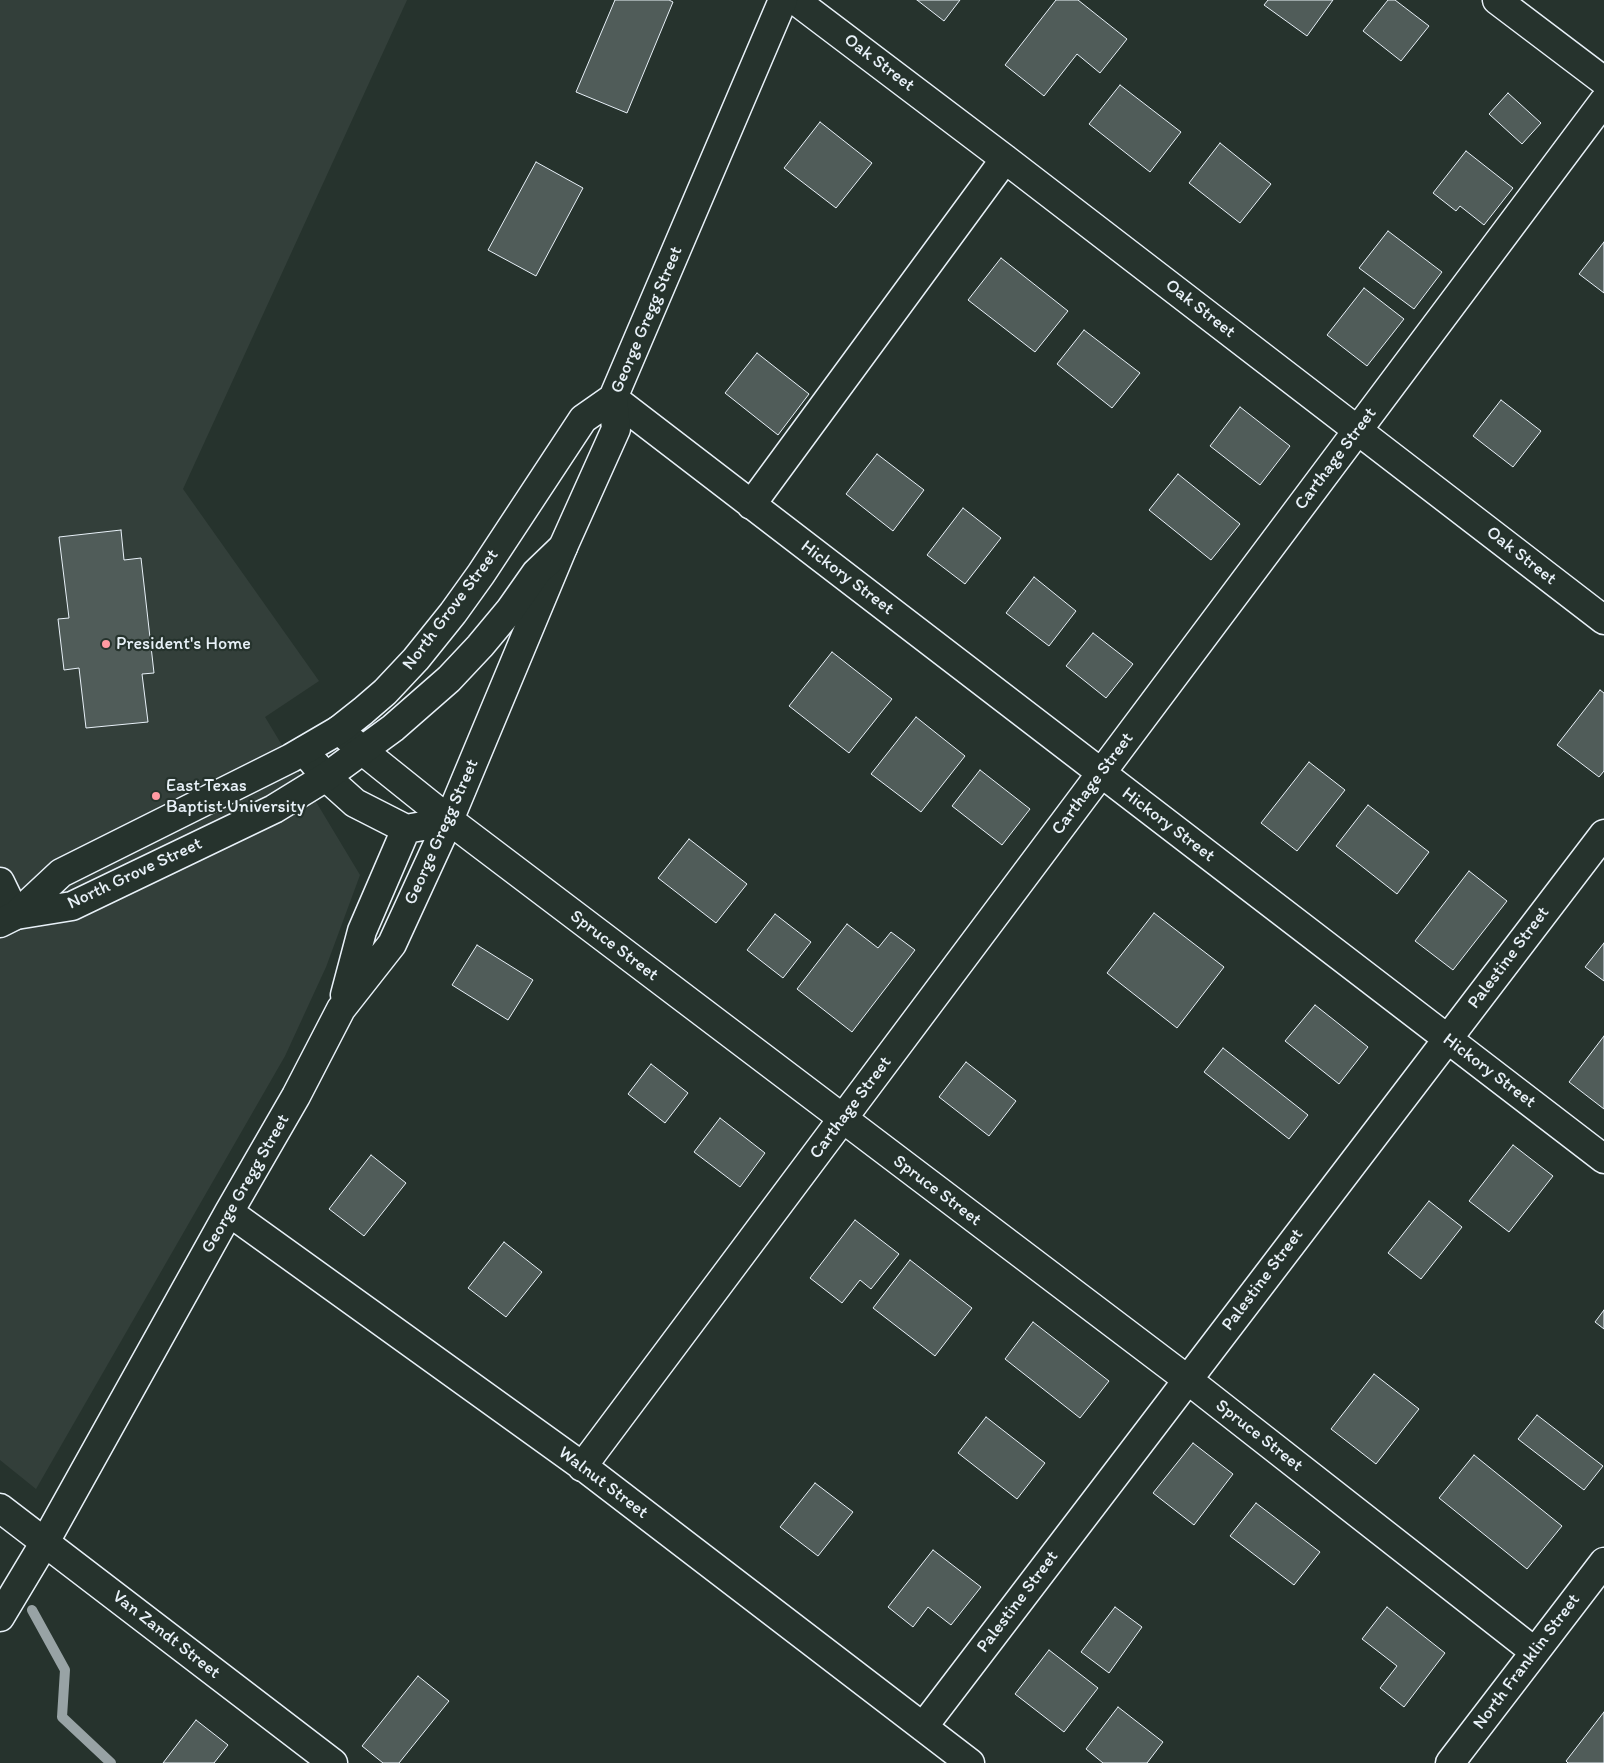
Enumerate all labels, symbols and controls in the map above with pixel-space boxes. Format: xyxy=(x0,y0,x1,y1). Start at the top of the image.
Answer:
street label: Oak Street xyxy=(839,29,919,97)
street label: George Gregg Street xyxy=(606,243,688,397)
street label: Oak Street xyxy=(1161,275,1239,343)
street label: Carthage Street xyxy=(1290,403,1382,515)
street label: Oak Street xyxy=(1482,522,1560,590)
street label: Hickory Street xyxy=(796,536,898,620)
street label: North Grove Street xyxy=(398,545,504,675)
place label: President's Home xyxy=(116,633,251,655)
marker: President's Home xyxy=(100,638,112,650)
street label: Carthage Street xyxy=(1047,728,1139,840)
street label: George Gregg Street xyxy=(400,756,484,908)
place label: East Texas Baptist University xyxy=(166,775,305,818)
street label: Hickory Street xyxy=(1117,783,1219,867)
marker: East Texas Baptist University xyxy=(150,790,162,802)
street label: North Grove Street xyxy=(64,833,206,915)
street label: Palestine Street xyxy=(1464,903,1554,1013)
street label: Spruce Street xyxy=(566,906,662,986)
street label: Hickory Street xyxy=(1438,1029,1540,1113)
street label: Carthage Street xyxy=(805,1052,897,1164)
street label: George Gregg Street xyxy=(197,1110,295,1258)
street label: Spruce Street xyxy=(889,1151,985,1231)
street label: Palestine Street xyxy=(1218,1225,1308,1335)
street label: Spruce Street xyxy=(1211,1395,1307,1477)
street label: Walnut Street xyxy=(554,1442,652,1524)
street label: Palestine Street xyxy=(973,1547,1063,1657)
street label: Van Zandt Street xyxy=(108,1586,224,1684)
street label: North Franklin Street xyxy=(1469,1590,1585,1734)

